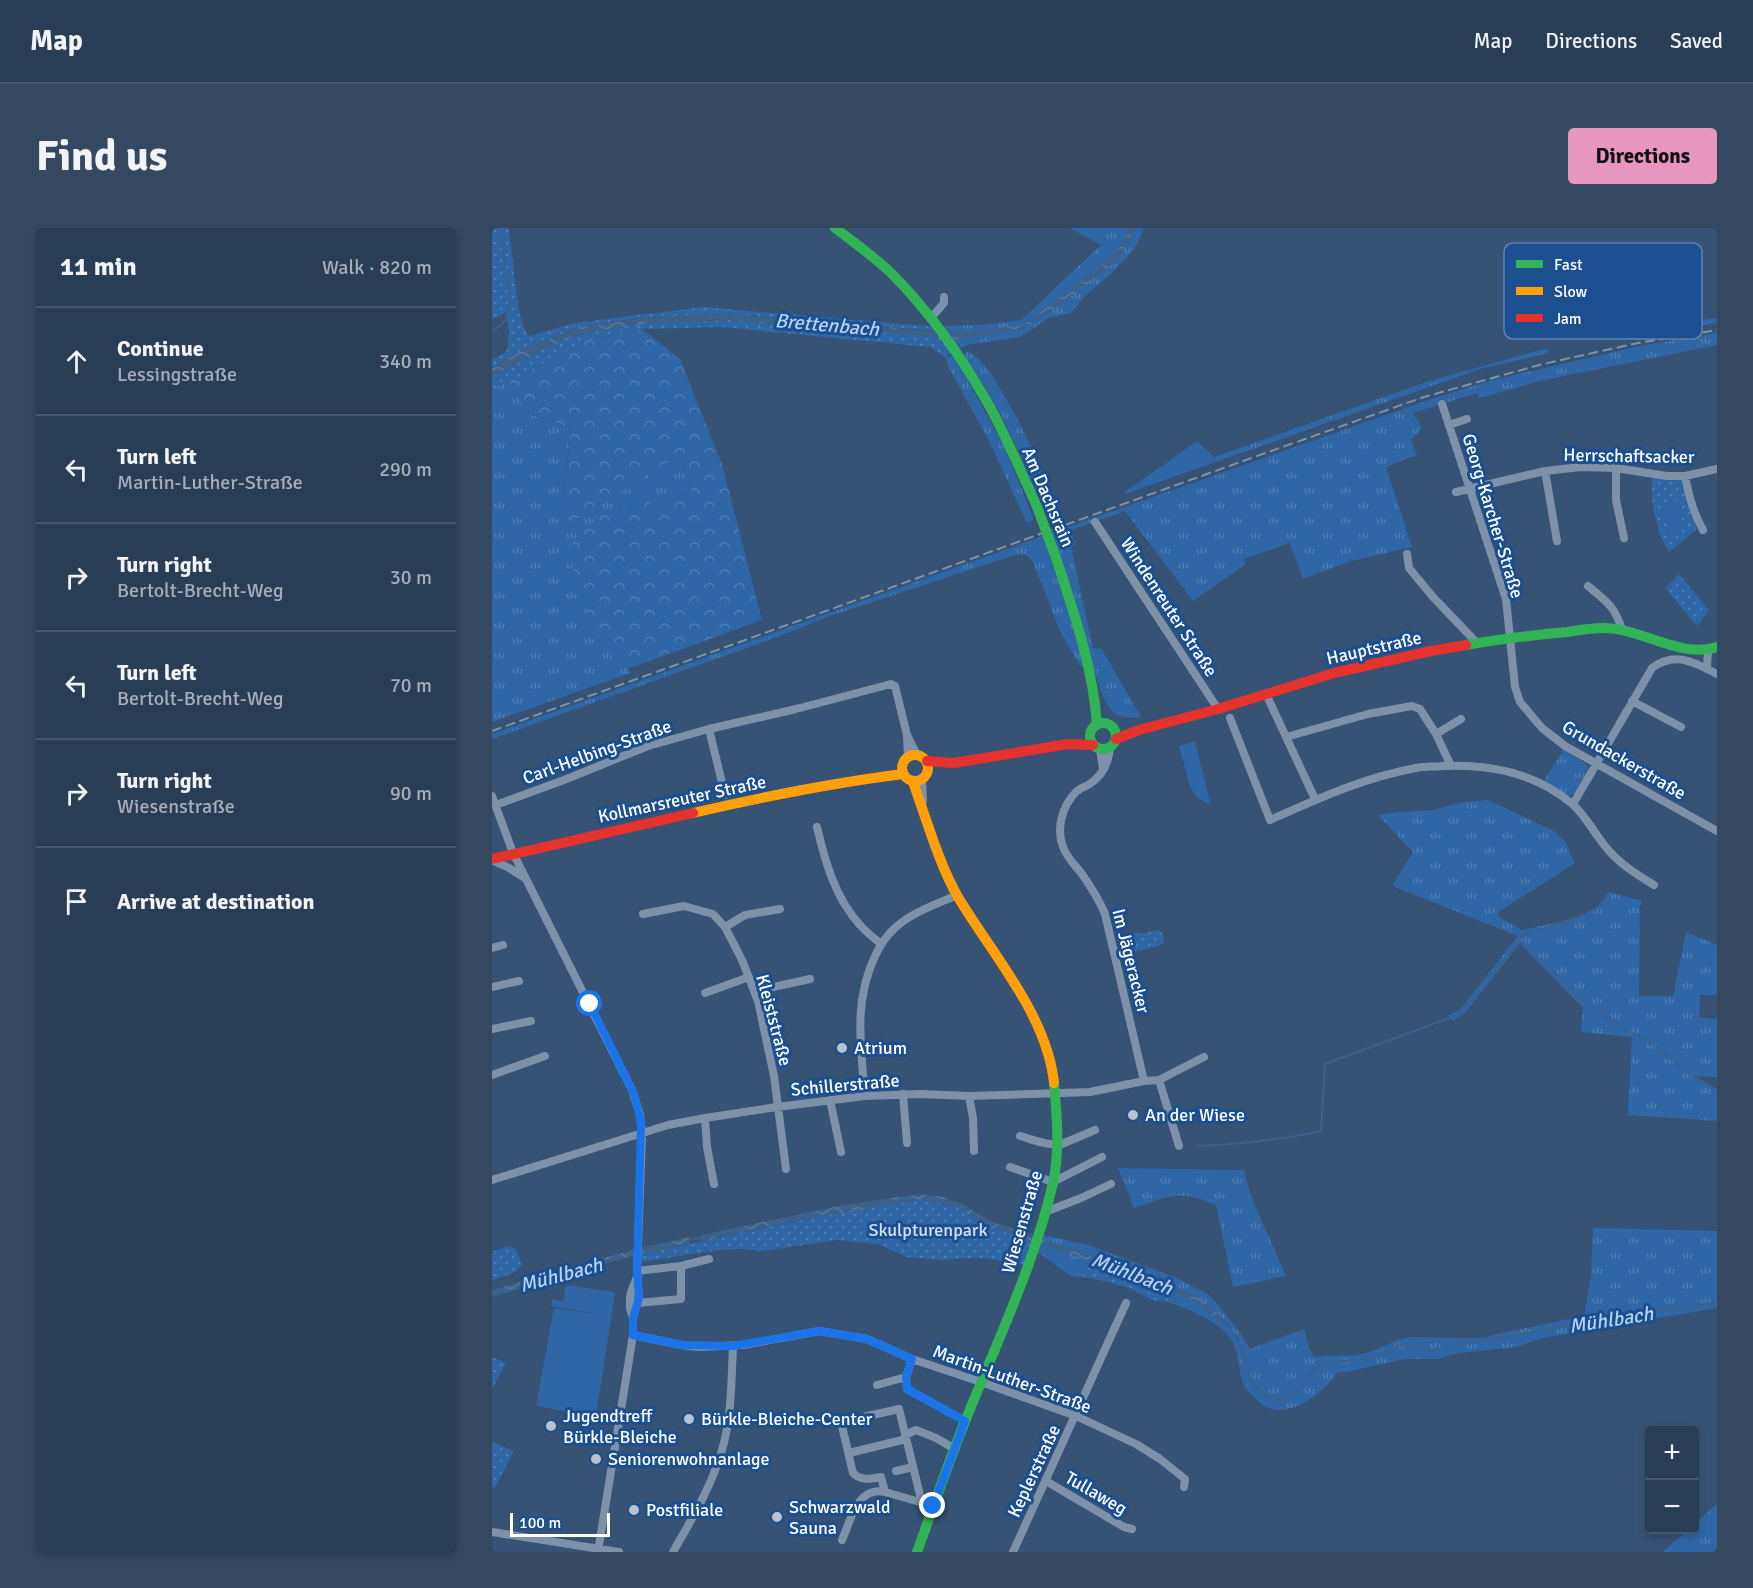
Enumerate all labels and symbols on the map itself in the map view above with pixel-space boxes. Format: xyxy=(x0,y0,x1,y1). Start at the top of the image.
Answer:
legend xyxy=(1504,243,1702,339)
text: Fast xyxy=(1554,255,1583,275)
text: Slow xyxy=(1554,282,1588,302)
water label: Brettenbach xyxy=(774,308,881,342)
text: Jam xyxy=(1554,309,1582,329)
street label: Georg-Karcher-Straße xyxy=(1458,431,1528,601)
street label: Am Dachsrain xyxy=(1017,444,1079,550)
street label: Herrschaftsacker xyxy=(1563,444,1695,468)
street label: Windenreuter Straße xyxy=(1116,533,1222,681)
street label: Hauptstraße xyxy=(1324,626,1424,670)
street label: Carl-Helbing-Straße xyxy=(520,715,674,789)
street label: Grundackerstraße xyxy=(1558,716,1690,804)
street label: Kollmarsreuter Straße xyxy=(596,770,768,828)
street label: Im Jägeracker xyxy=(1107,906,1155,1016)
street label: Kleiststraße xyxy=(751,972,797,1068)
route start xyxy=(576,990,602,1016)
place label: Atrium xyxy=(854,1037,907,1059)
marker: Atrium xyxy=(835,1041,849,1055)
street label: Schillerstraße xyxy=(790,1069,900,1101)
place label: An der Wiese xyxy=(1145,1104,1245,1126)
marker: An der Wiese xyxy=(1126,1108,1140,1122)
street label: Wiesenstraße xyxy=(997,1168,1047,1276)
park label: Skulpturenpark xyxy=(869,1219,987,1241)
water label: Mühlbach xyxy=(1088,1247,1177,1301)
water label: Mühlbach xyxy=(517,1252,606,1298)
water label: Mühlbach xyxy=(1567,1301,1656,1339)
street label: Martin-Luther-Straße xyxy=(930,1340,1094,1418)
place label: Jugendtreff Bürkle-Bleiche xyxy=(563,1405,677,1448)
place label: Bürkle-Bleiche-Center xyxy=(701,1408,873,1430)
marker: Bürkle-Bleiche-Center xyxy=(682,1412,696,1426)
marker: Jugendtreff Bürkle-Bleiche xyxy=(544,1419,558,1433)
street label: Keplerstraße xyxy=(1003,1421,1065,1521)
place label: Seniorenwohnanlage xyxy=(608,1448,769,1470)
marker: Seniorenwohnanlage xyxy=(589,1452,603,1466)
street label: Tullaweg xyxy=(1061,1467,1131,1519)
route end xyxy=(919,1492,945,1518)
place label: Schwarzwald Sauna xyxy=(789,1496,890,1539)
place label: Postfiliale xyxy=(646,1499,723,1521)
marker: Postfiliale xyxy=(627,1503,641,1517)
scale bar xyxy=(510,1510,610,1538)
marker: Schwarzwald Sauna xyxy=(770,1510,784,1524)

